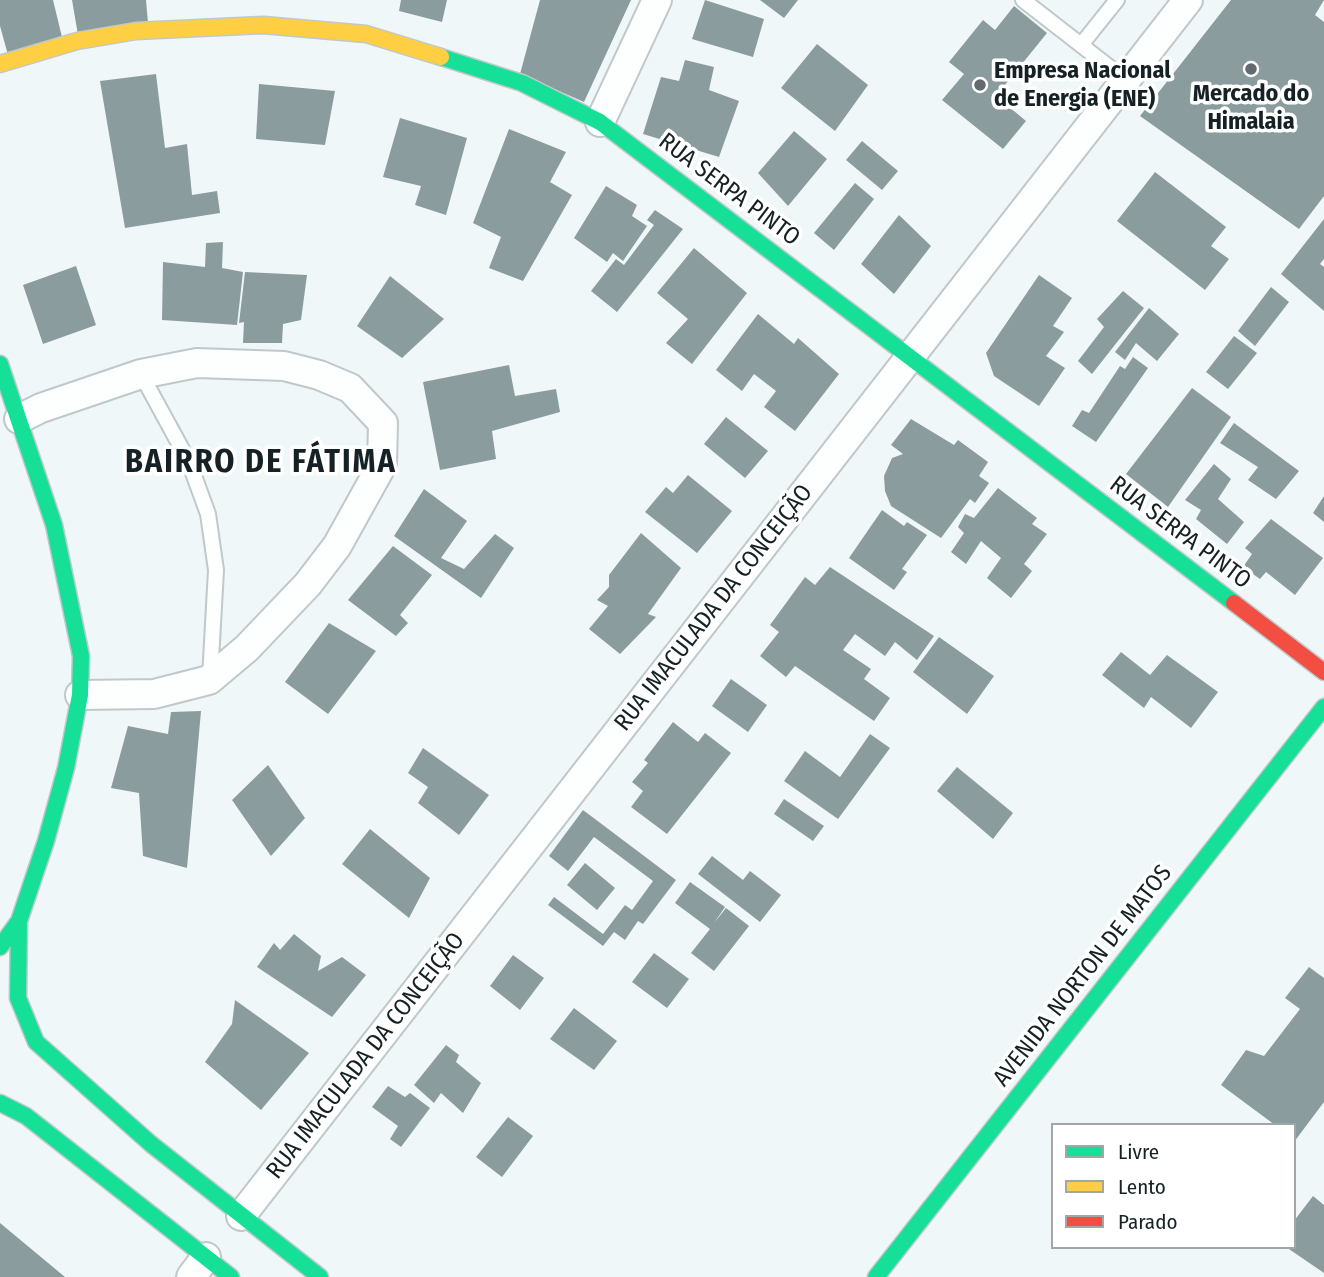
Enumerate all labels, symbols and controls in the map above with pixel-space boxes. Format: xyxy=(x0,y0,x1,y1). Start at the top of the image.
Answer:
place label: Empresa Nacional de Energia (ENE) xyxy=(994,57,1171,113)
marker: Mercado do Himalaia xyxy=(1243,61,1259,77)
marker: Empresa Nacional de Energia (ENE) xyxy=(972,77,988,93)
place label: Mercado do Himalaia xyxy=(1193,80,1309,136)
street label: RUA SERPA PINTO xyxy=(653,128,805,252)
district label: BAIRRO DE FÁTIMA xyxy=(127,444,395,482)
street label: RUA SERPA PINTO xyxy=(1104,471,1256,595)
street label: RUA IMACULADA DA CONCEIÇÃO xyxy=(609,479,819,737)
street label: AVENIDA NORTON DE MATOS xyxy=(988,860,1178,1092)
street label: RUA IMACULADA DA CONCEIÇÃO xyxy=(261,927,471,1185)
legend xyxy=(1051,1123,1296,1249)
text: Livre xyxy=(1118,1139,1159,1165)
text: Lento xyxy=(1118,1174,1166,1200)
text: Parado xyxy=(1118,1209,1177,1235)

